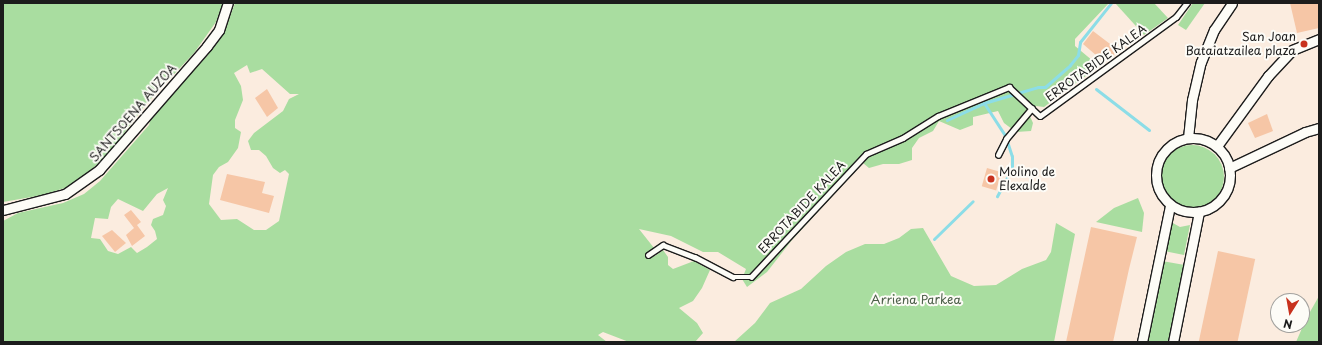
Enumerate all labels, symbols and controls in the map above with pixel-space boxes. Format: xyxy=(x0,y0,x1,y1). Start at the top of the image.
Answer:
street label: ERROTABIDE KALEA xyxy=(1042,21,1150,105)
place label: San Joan Bataiatzailea plaza xyxy=(1184,30,1296,58)
marker: San Joan Bataiatzailea plaza xyxy=(1299,39,1309,49)
street label: SANTSOENA AUZOA xyxy=(86,61,180,165)
street label: ERROTABIDE KALEA xyxy=(755,157,849,257)
place label: Molino de Elexalde xyxy=(999,165,1055,193)
marker: Molino de Elexalde xyxy=(986,174,996,184)
park label: Arriena Parkea xyxy=(871,293,961,307)
north arrow xyxy=(1270,293,1310,333)
text: N xyxy=(1282,315,1294,333)

